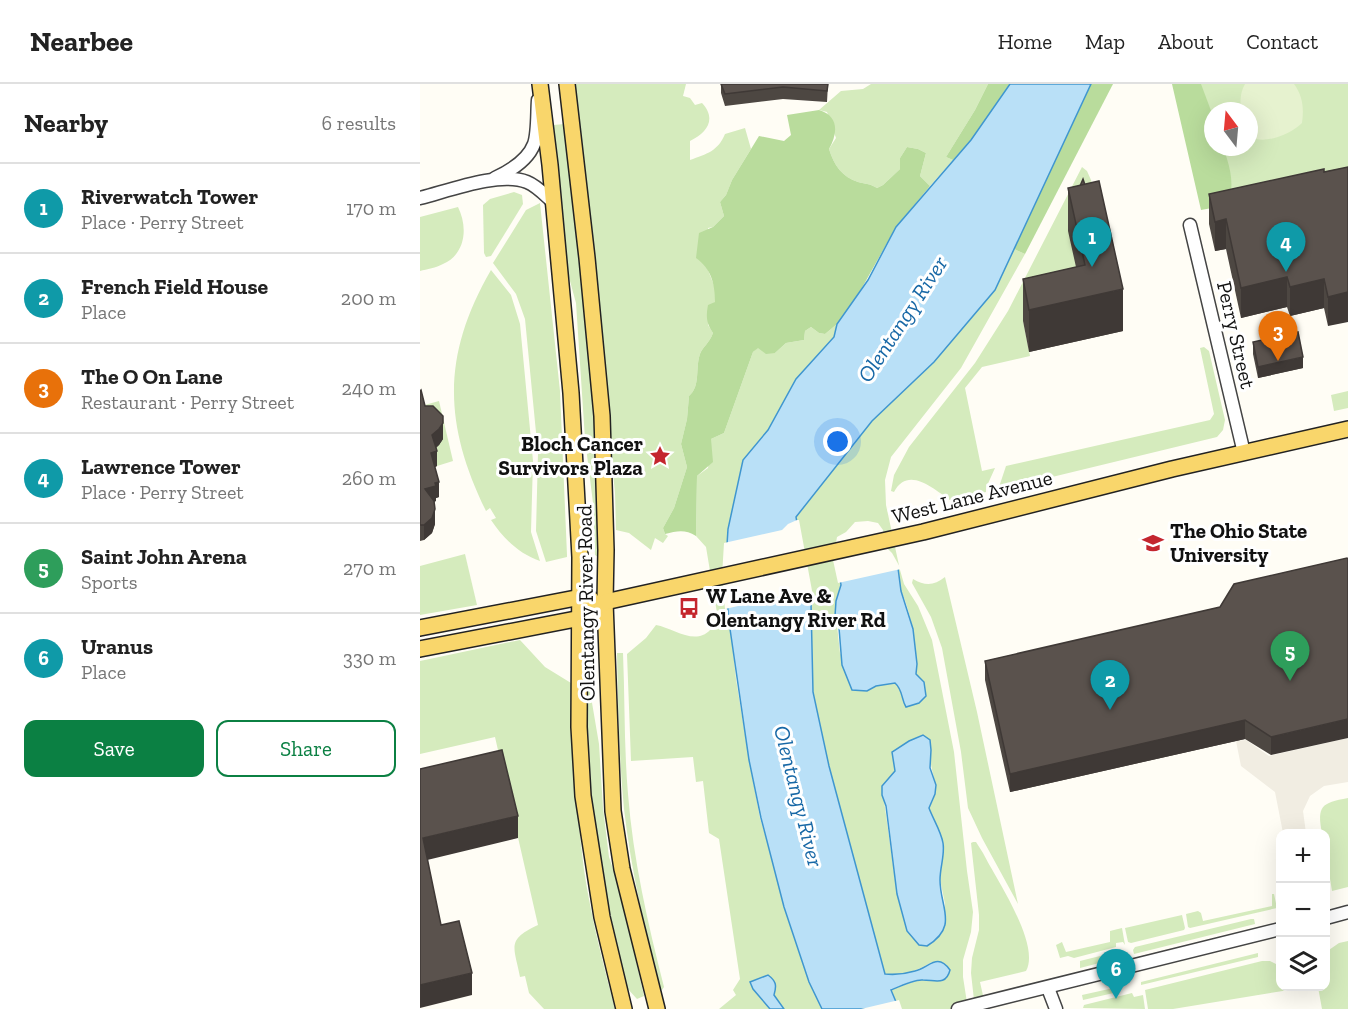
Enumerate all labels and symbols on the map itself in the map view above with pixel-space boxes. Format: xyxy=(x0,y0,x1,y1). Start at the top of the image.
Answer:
north arrow xyxy=(1204,102,1258,156)
pin: 1 xyxy=(1072,218,1112,267)
pin: 4 xyxy=(1266,222,1306,272)
water label: Olentangy River xyxy=(852,251,953,387)
street label: Perry Street xyxy=(1212,279,1261,391)
pin: 3 xyxy=(1258,312,1298,361)
your location xyxy=(823,427,852,456)
place label: Bloch Cancer Survivors Plaza xyxy=(498,431,643,480)
place icon: Bloch Cancer Survivors Plaza xyxy=(648,444,672,468)
street label: West Lane Avenue xyxy=(889,464,1055,529)
street label: Olentangy River Road xyxy=(571,504,600,701)
place label: The Ohio State University xyxy=(1170,518,1307,567)
school or university icon: The Ohio State University xyxy=(1141,531,1165,555)
place label: W Lane Ave & Olentangy River Rd xyxy=(706,583,886,632)
bus stop icon: W Lane Ave & Olentangy River Rd xyxy=(677,596,701,620)
pin: 5 xyxy=(1270,632,1310,681)
pin: 2 xyxy=(1090,660,1130,710)
water label: Olentangy River xyxy=(768,723,829,870)
pin: 6 xyxy=(1096,950,1136,999)

